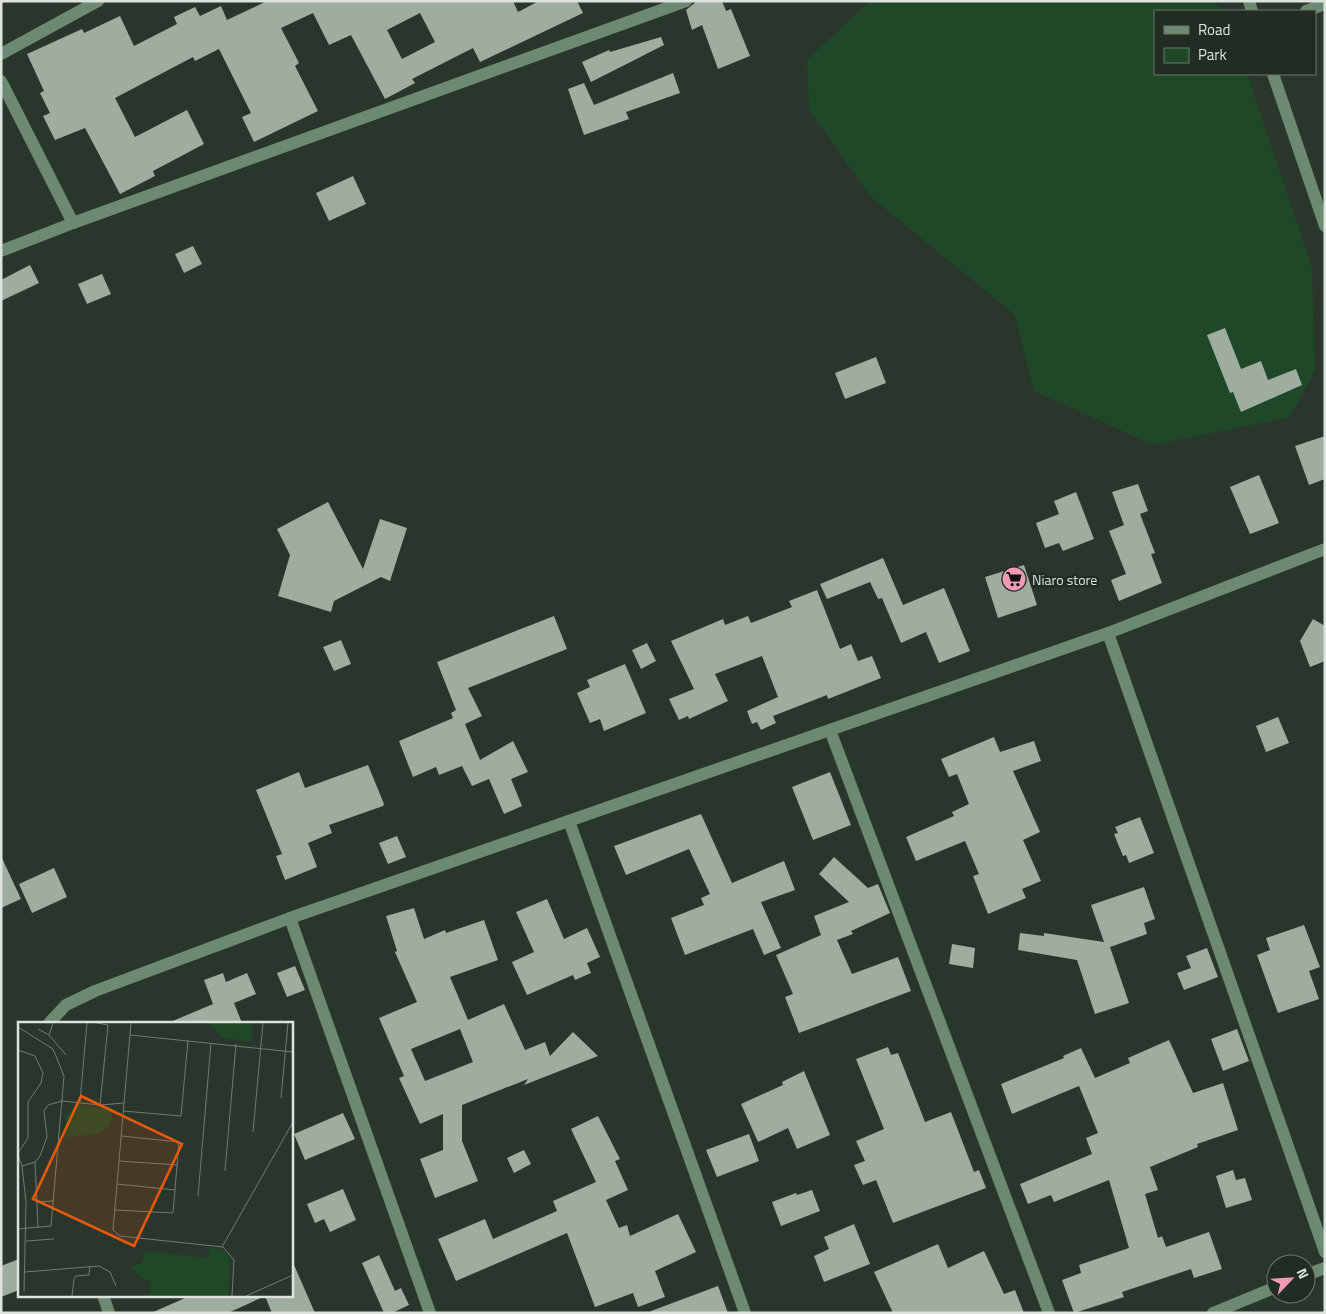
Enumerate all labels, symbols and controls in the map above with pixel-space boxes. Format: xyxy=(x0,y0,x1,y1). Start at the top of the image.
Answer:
legend xyxy=(1154,10,1316,75)
text: Road xyxy=(1198,18,1230,41)
text: Park xyxy=(1198,43,1227,66)
supermarket icon: Niaro store xyxy=(1001,566,1027,592)
place label: Niaro store xyxy=(1032,569,1097,590)
inset map xyxy=(18,1022,292,1296)
north arrow xyxy=(1266,1254,1316,1304)
text: N xyxy=(1292,1264,1315,1282)

